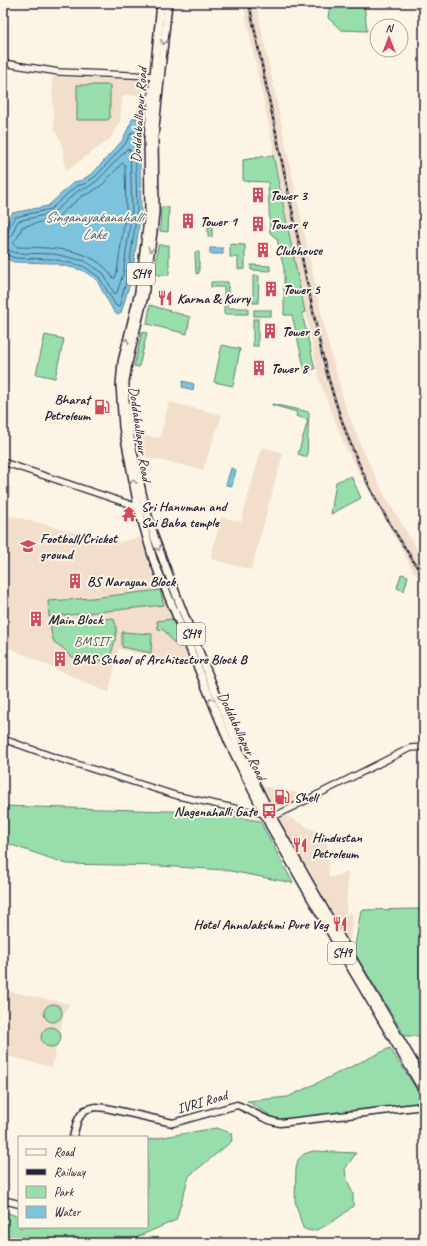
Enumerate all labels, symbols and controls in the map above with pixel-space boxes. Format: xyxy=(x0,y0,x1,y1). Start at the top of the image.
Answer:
north arrow xyxy=(369,18,409,58)
text: N xyxy=(386,21,395,35)
one-way arrow xyxy=(160,39,169,45)
street label: Doddaballapur Road xyxy=(127,64,151,163)
building icon: Tower 3 xyxy=(249,186,267,204)
place label: Tower 3 xyxy=(270,187,308,204)
water label: Singanayakanahalli Lake xyxy=(45,208,148,244)
building icon: Tower 1 xyxy=(179,212,197,230)
place label: Tower 1 xyxy=(200,213,238,230)
building icon: Tower 4 xyxy=(249,215,267,233)
place label: Tower 4 xyxy=(270,216,308,233)
building icon: Clubhouse xyxy=(254,241,272,259)
place label: Clubhouse xyxy=(275,242,323,259)
one-way arrow xyxy=(147,246,156,252)
road number: SH9 xyxy=(127,263,155,285)
building icon: Tower 5 xyxy=(262,280,280,298)
place label: Tower 5 xyxy=(283,281,321,298)
restaurant icon: Karma & Kurry xyxy=(156,289,174,307)
place label: Karma & Kurry xyxy=(177,290,252,307)
building icon: Tower 6 xyxy=(261,322,279,340)
place label: Tower 6 xyxy=(282,323,320,340)
one-way arrow xyxy=(121,338,130,345)
building icon: Tower 8 xyxy=(250,359,268,377)
place label: Tower 8 xyxy=(271,360,309,377)
street label: Doddaballapur Road xyxy=(125,386,155,485)
place label: Bharat Petroleum xyxy=(44,391,92,424)
fuel station icon: Bharat Petroleum xyxy=(93,398,111,416)
one-way arrow xyxy=(129,479,137,485)
place label: Sri Hanuman and Sai Baba temple xyxy=(141,498,229,531)
temple icon: Sri Hanuman and Sai Baba temple xyxy=(120,505,138,523)
place label: Football/Cricket ground xyxy=(40,530,118,563)
school or university icon: Football/Cricket ground xyxy=(19,537,37,555)
one-way arrow xyxy=(154,545,162,552)
building icon: BS Narayan Block xyxy=(66,572,84,590)
place label: BS Narayan Block xyxy=(87,573,177,590)
building icon: Main Block xyxy=(27,610,45,628)
place label: Main Block xyxy=(48,611,104,628)
road number: SH9 xyxy=(177,623,205,645)
park label: BMSIT xyxy=(74,633,114,650)
building icon: BMS School of Architecture Block B xyxy=(51,650,69,668)
place label: BMS School of Architecture Block B xyxy=(72,651,249,668)
street label: Doddaballapur Road xyxy=(214,689,271,785)
one-way arrow xyxy=(208,697,216,705)
fuel station icon: Shell xyxy=(273,788,291,806)
place label: Shell xyxy=(294,789,320,806)
bus stop icon: Nagenahalli Gate xyxy=(260,802,278,820)
place label: Nagenahalli Gate xyxy=(174,803,258,820)
place label: Hindustan Petroleum xyxy=(312,829,363,862)
restaurant icon: Hindustan Petroleum xyxy=(291,836,309,854)
restaurant icon: Hotel Annalakshmi Pure Veg xyxy=(331,915,349,933)
place label: Hotel Annalakshmi Pure Veg xyxy=(194,916,330,933)
road number: SH9 xyxy=(328,942,356,964)
street label: IVRI Road xyxy=(175,1086,232,1117)
legend xyxy=(18,1136,148,1228)
text: Road xyxy=(54,1144,76,1160)
text: Railway xyxy=(54,1164,86,1180)
text: Park xyxy=(54,1184,75,1200)
text: Water xyxy=(54,1204,82,1220)

